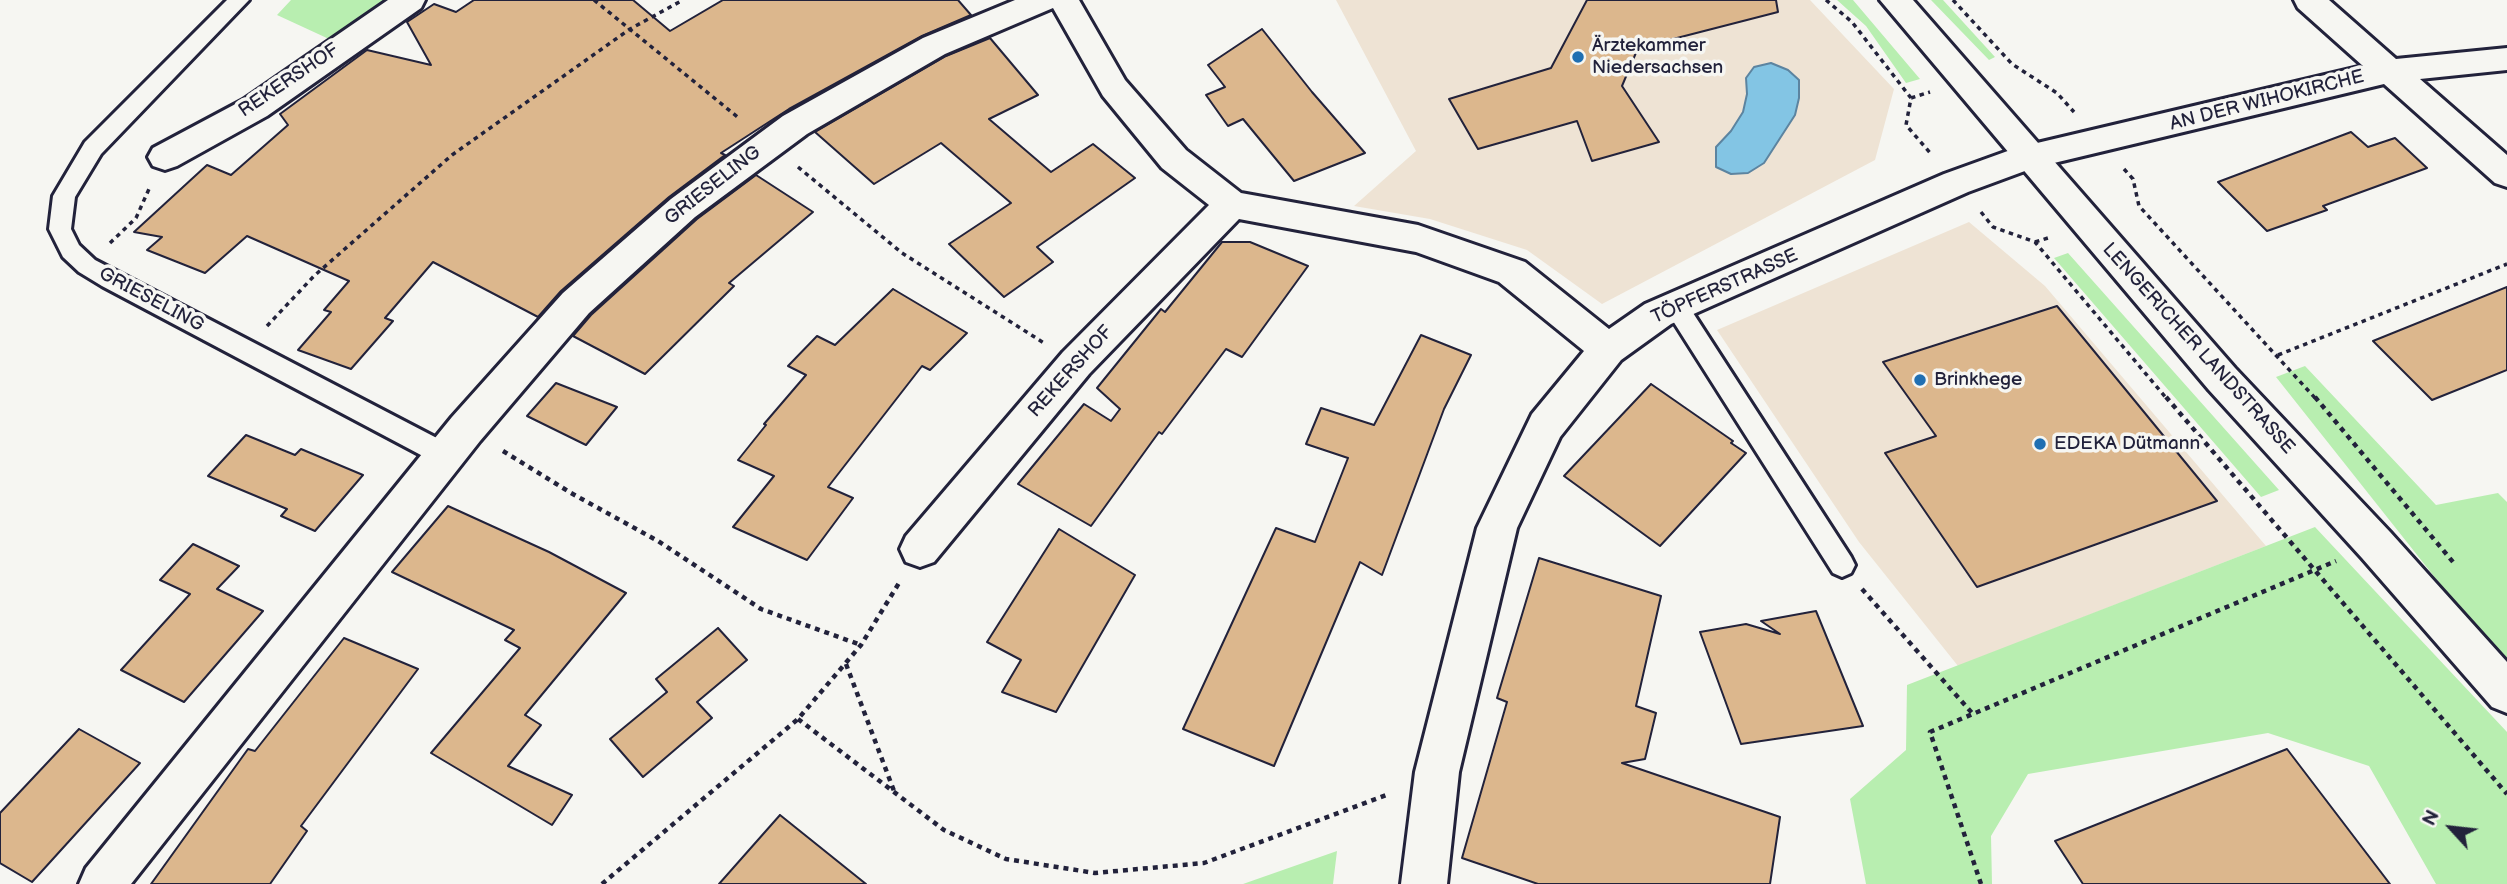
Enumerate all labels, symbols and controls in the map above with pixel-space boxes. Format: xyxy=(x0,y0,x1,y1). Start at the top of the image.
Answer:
place label: Ärztekammer Niedersachsen xyxy=(1592,35,1723,79)
street label: REKERSHOF xyxy=(235,39,343,123)
marker: Ärztekammer Niedersachsen xyxy=(1570,49,1586,65)
street label: AN DER WIHOKIRCHE xyxy=(2168,66,2366,136)
street label: GRIESELING xyxy=(660,141,766,231)
street label: LENGERICHER LANDSTRASSE xyxy=(2097,239,2299,459)
street label: TÖPFERSTRASSE xyxy=(1648,244,1802,330)
street label: GRIESELING xyxy=(95,263,207,337)
street label: REKERSHOF xyxy=(1024,321,1118,423)
place label: Brinkhege xyxy=(1934,369,2022,391)
marker: Brinkhege xyxy=(1912,372,1928,388)
place label: EDEKA Dütmann xyxy=(2054,433,2200,455)
marker: EDEKA Dütmann xyxy=(2032,436,2048,452)
north arrow xyxy=(2416,793,2486,863)
text: N xyxy=(2418,807,2445,830)

